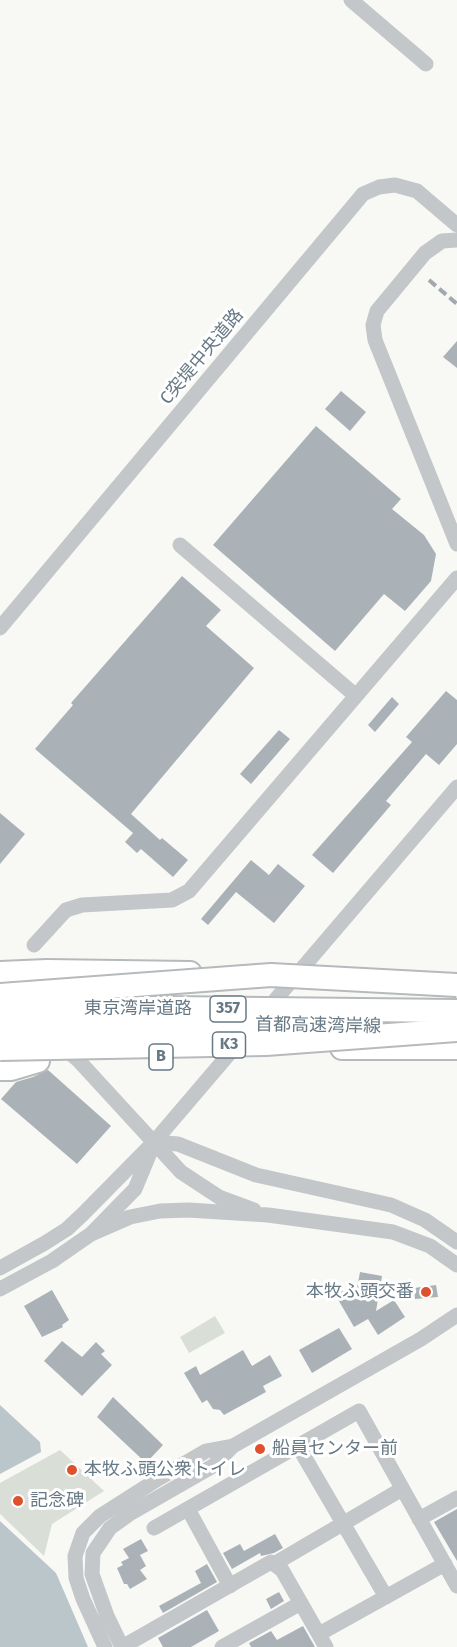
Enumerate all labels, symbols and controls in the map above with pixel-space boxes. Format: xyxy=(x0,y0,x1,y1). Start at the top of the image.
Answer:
street label: C突堤中央道路 xyxy=(156,305,248,409)
road number: 357 xyxy=(210,996,246,1022)
street label: 東京湾岸道路 xyxy=(84,998,192,1020)
street label: 首都高速湾岸線 xyxy=(255,1014,381,1038)
road number: K3 xyxy=(212,1032,246,1058)
road number: B xyxy=(149,1044,173,1070)
place label: 本牧ふ頭交番 xyxy=(306,1281,414,1303)
marker: 本牧ふ頭交番 xyxy=(419,1285,433,1299)
place label: 船員センター前 xyxy=(272,1438,398,1460)
marker: 船員センター前 xyxy=(253,1442,267,1456)
place label: 本牧ふ頭公衆トイレ xyxy=(84,1459,246,1481)
marker: 本牧ふ頭公衆トイレ xyxy=(65,1463,79,1477)
place label: 記念碑 xyxy=(30,1490,84,1512)
marker: 記念碑 xyxy=(11,1494,25,1508)

